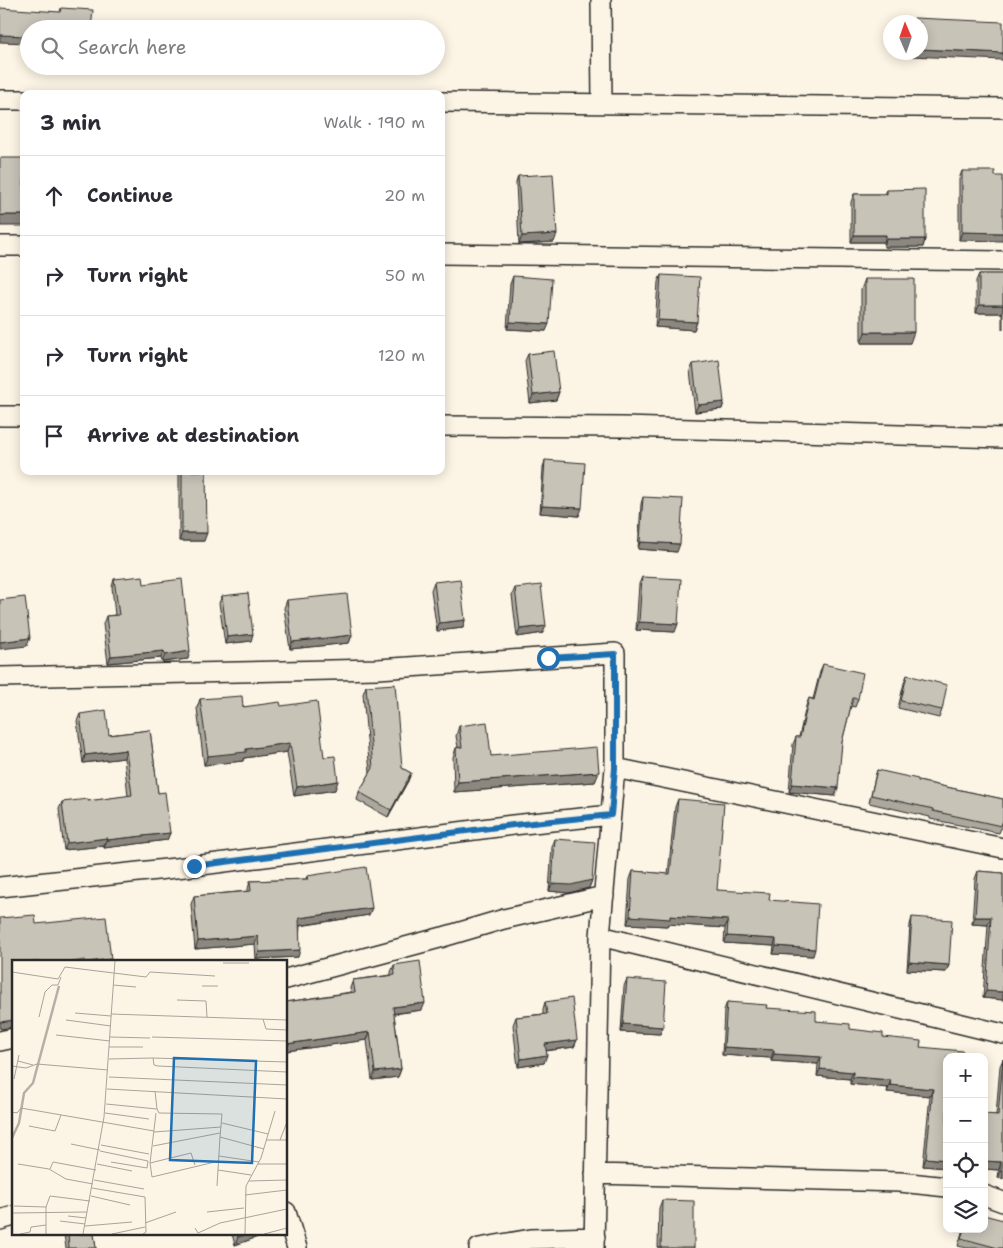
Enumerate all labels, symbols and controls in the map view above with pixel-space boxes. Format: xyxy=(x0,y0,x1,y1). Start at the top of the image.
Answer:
north arrow xyxy=(883,15,928,60)
search box xyxy=(20,20,445,75)
icon: search xyxy=(38,34,66,62)
text: Search here xyxy=(78,35,187,60)
text: 3 min xyxy=(40,109,101,137)
text: Walk · 190 m xyxy=(323,112,425,133)
icon: ahead xyxy=(40,182,68,210)
text: Continue xyxy=(87,183,173,208)
text: 20 m xyxy=(384,185,425,206)
icon: right xyxy=(40,262,68,290)
text: Turn right xyxy=(87,263,188,288)
text: 50 m xyxy=(385,265,425,286)
icon: right xyxy=(40,342,68,370)
text: Turn right xyxy=(87,343,188,368)
text: 120 m xyxy=(378,345,425,366)
icon: arrive xyxy=(40,422,68,450)
text: Arrive at destination xyxy=(87,423,299,448)
route start xyxy=(537,647,560,670)
route end xyxy=(183,855,206,878)
inset map xyxy=(12,960,288,1236)
map controls xyxy=(943,1053,988,1233)
button: + xyxy=(943,1053,988,1098)
button: − xyxy=(943,1098,988,1143)
button: locate xyxy=(943,1143,988,1188)
button: layers xyxy=(943,1188,988,1233)

